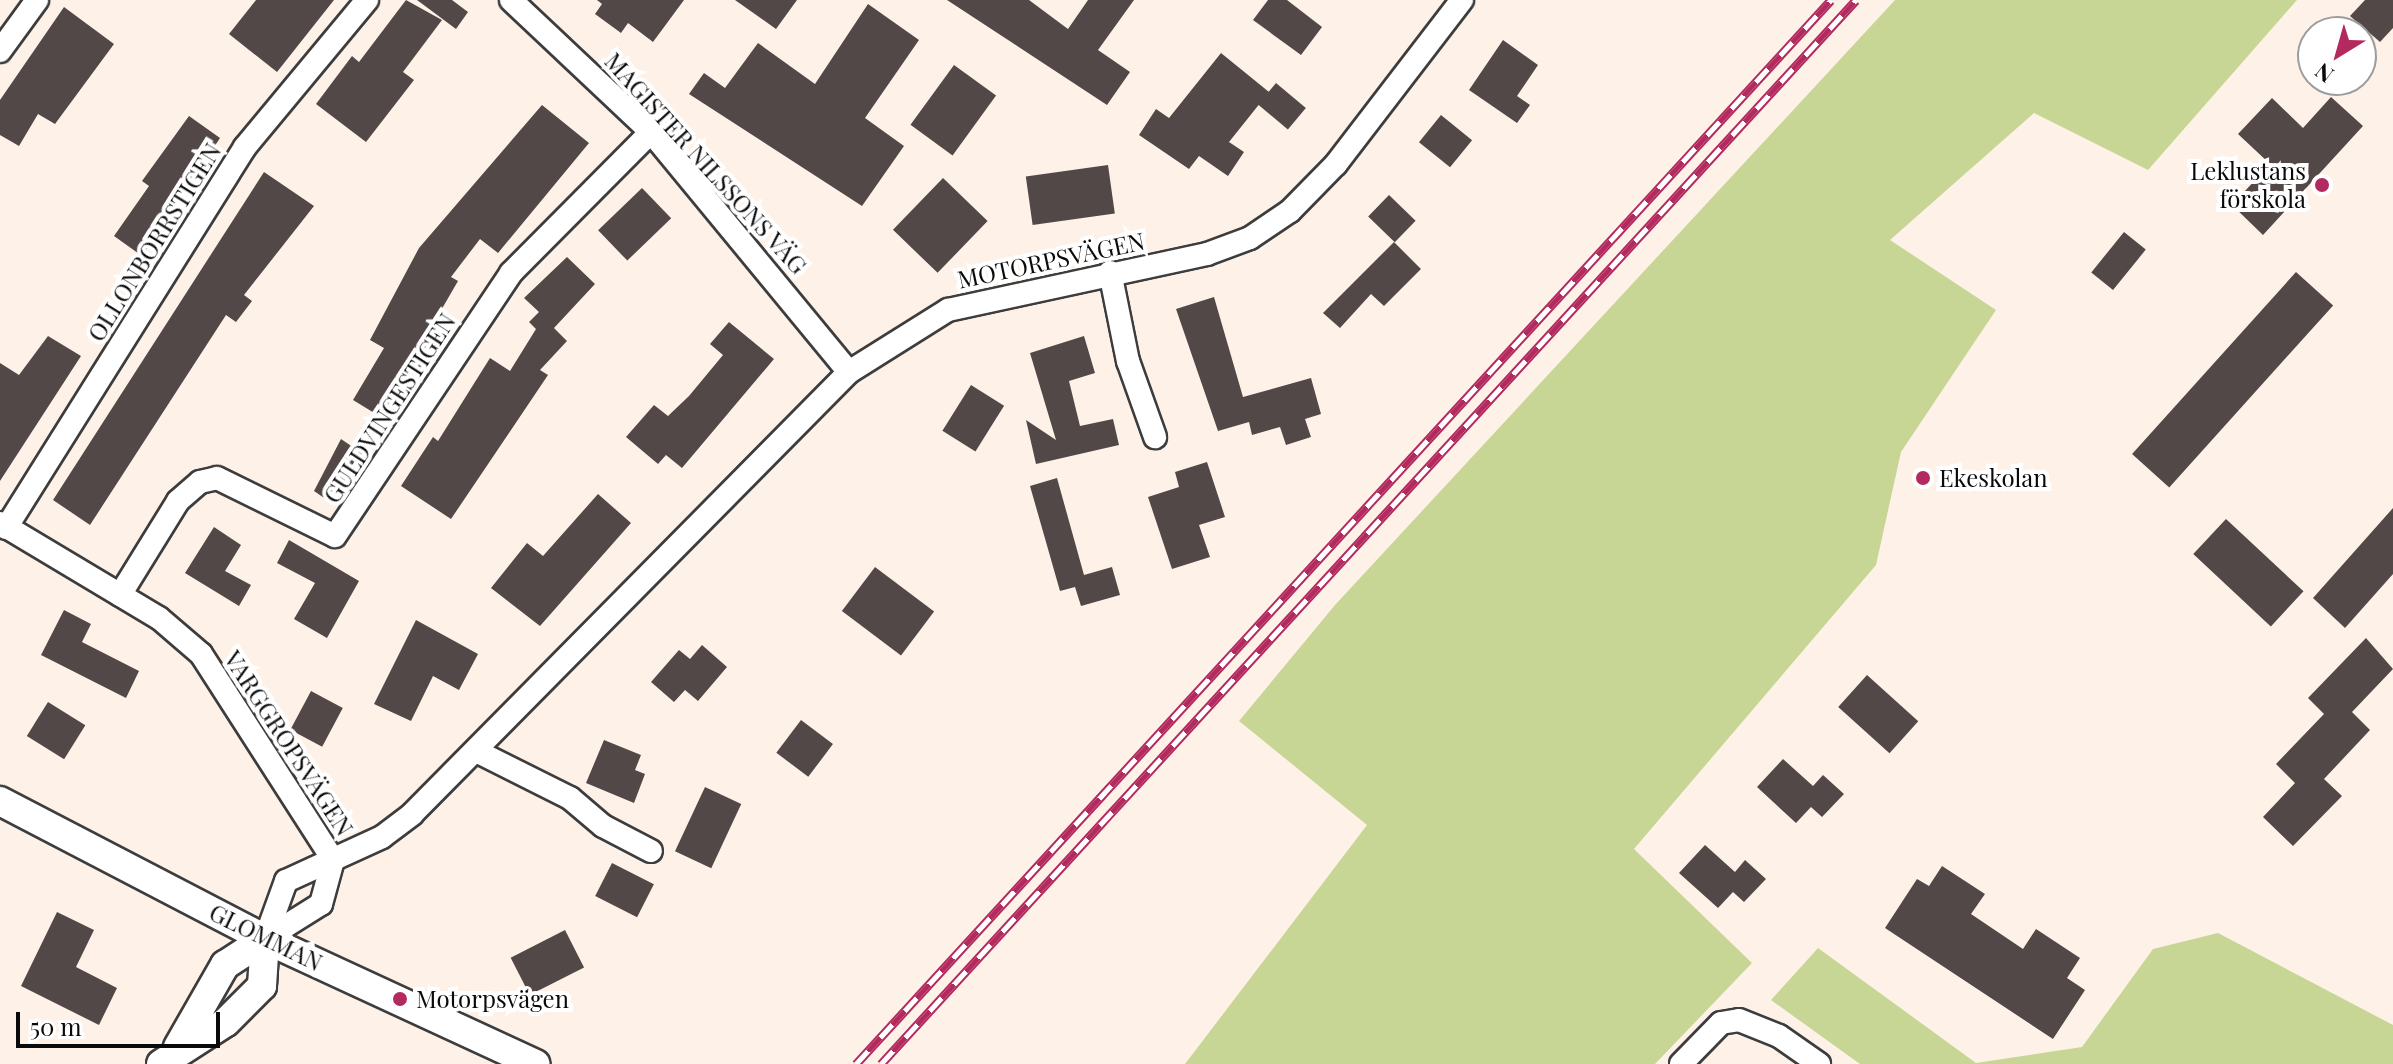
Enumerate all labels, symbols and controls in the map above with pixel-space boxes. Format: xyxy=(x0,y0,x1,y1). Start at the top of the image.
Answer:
north arrow xyxy=(2297,16,2377,96)
street label: MAGISTER NILSSONS VÄG xyxy=(599,46,813,280)
text: N xyxy=(2308,57,2339,90)
street label: OLLONBORRSTIGEN xyxy=(81,138,227,346)
place label: Leklustans förskola xyxy=(2190,157,2306,213)
marker: Leklustans förskola xyxy=(2313,176,2331,194)
street label: MOTORPSVÄGEN xyxy=(955,226,1147,294)
street label: GULDVINGESTIGEN xyxy=(317,308,461,508)
place label: Ekeskolan xyxy=(1939,464,2048,492)
marker: Ekeskolan xyxy=(1914,469,1932,487)
street label: VARGGROPSVÄGEN xyxy=(218,645,360,841)
street label: GLOMMAN xyxy=(205,897,327,977)
place label: Motorpsvägen xyxy=(416,985,569,1013)
marker: Motorpsvägen xyxy=(391,990,409,1008)
scale bar xyxy=(20,996,224,1046)
text: 50 m xyxy=(30,1010,82,1042)

